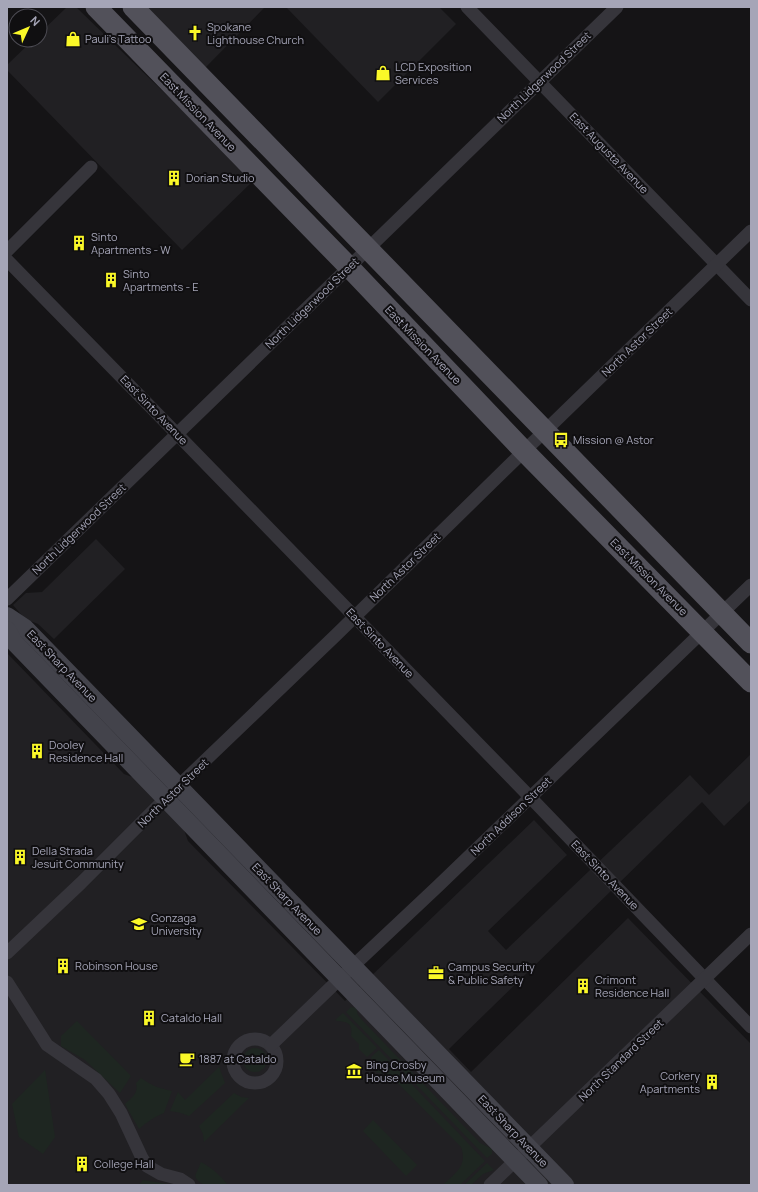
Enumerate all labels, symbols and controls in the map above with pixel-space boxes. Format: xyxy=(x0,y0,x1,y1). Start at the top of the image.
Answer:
north arrow xyxy=(8,8,48,48)
text: N xyxy=(27,13,44,29)
place label: Spokane Lighthouse Church xyxy=(207,19,304,47)
church icon: Spokane Lighthouse Church xyxy=(186,24,204,42)
street label: North Lidgerwood Street xyxy=(493,28,594,125)
shop icon: Pauli's Tattoo xyxy=(64,30,82,48)
place label: Pauli's Tattoo xyxy=(85,31,152,46)
place label: LCD Exposition Services xyxy=(395,59,471,87)
shop icon: LCD Exposition Services xyxy=(374,64,392,82)
street label: East Mission Avenue xyxy=(157,69,240,155)
street label: East Augusta Avenue xyxy=(567,109,652,197)
building icon: Dorian Studio xyxy=(165,169,183,187)
place label: Dorian Studio xyxy=(186,170,255,185)
place label: Sinto Apartments - W xyxy=(91,229,171,257)
building icon: Sinto Apartments - W xyxy=(70,234,88,252)
street label: North Lidgerwood Street xyxy=(261,254,362,351)
place label: Sinto Apartments - E xyxy=(123,266,199,294)
building icon: Sinto Apartments - E xyxy=(102,271,120,289)
street label: East Mission Avenue xyxy=(382,302,465,388)
street label: North Astor Street xyxy=(598,304,675,379)
street label: East Sinto Avenue xyxy=(117,372,192,448)
bus stop icon: Mission @ Astor xyxy=(552,431,570,449)
place label: Mission @ Astor xyxy=(573,432,654,447)
street label: North Lidgerwood Street xyxy=(28,480,129,577)
street label: North Astor Street xyxy=(366,529,443,604)
street label: East Mission Avenue xyxy=(607,535,692,619)
street label: East Sinto Avenue xyxy=(343,605,418,681)
street label: East Sharp Avenue xyxy=(24,626,101,705)
place label: Dooley Residence Hall xyxy=(49,737,123,765)
building icon: Dooley Residence Hall xyxy=(28,742,46,760)
street label: North Astor Street xyxy=(134,755,211,830)
street label: North Addison Street xyxy=(467,773,554,858)
street label: East Sinto Avenue xyxy=(568,837,643,913)
place label: Della Strada Jesuit Community xyxy=(32,843,124,871)
building icon: Della Strada Jesuit Community xyxy=(11,848,29,866)
street label: East Sharp Avenue xyxy=(249,859,326,938)
place label: Gonzaga University xyxy=(151,910,202,938)
school or university icon: Gonzaga University xyxy=(130,915,148,933)
building icon: Robinson House xyxy=(54,957,72,975)
place label: Robinson House xyxy=(75,958,158,973)
place label: Campus Security & Public Safety xyxy=(448,959,535,987)
office icon: Campus Security & Public Safety xyxy=(427,964,445,982)
place label: Crimont Residence Hall xyxy=(595,972,669,1000)
building icon: Crimont Residence Hall xyxy=(574,977,592,995)
building icon: Cataldo Hall xyxy=(140,1009,158,1027)
place label: Cataldo Hall xyxy=(161,1010,222,1025)
street label: North Standard Street xyxy=(575,1015,666,1104)
cafe icon: 1887 at Cataldo xyxy=(178,1050,196,1068)
place label: 1887 at Cataldo xyxy=(199,1051,277,1066)
place label: Bing Crosby House Museum xyxy=(366,1057,445,1085)
museum icon: Bing Crosby House Museum xyxy=(345,1062,363,1080)
place label: Corkery Apartments xyxy=(640,1068,700,1096)
building icon: Corkery Apartments xyxy=(703,1073,721,1091)
street label: East Sharp Avenue xyxy=(475,1091,552,1170)
building icon: College Hall xyxy=(73,1155,91,1173)
place label: College Hall xyxy=(94,1156,154,1171)

